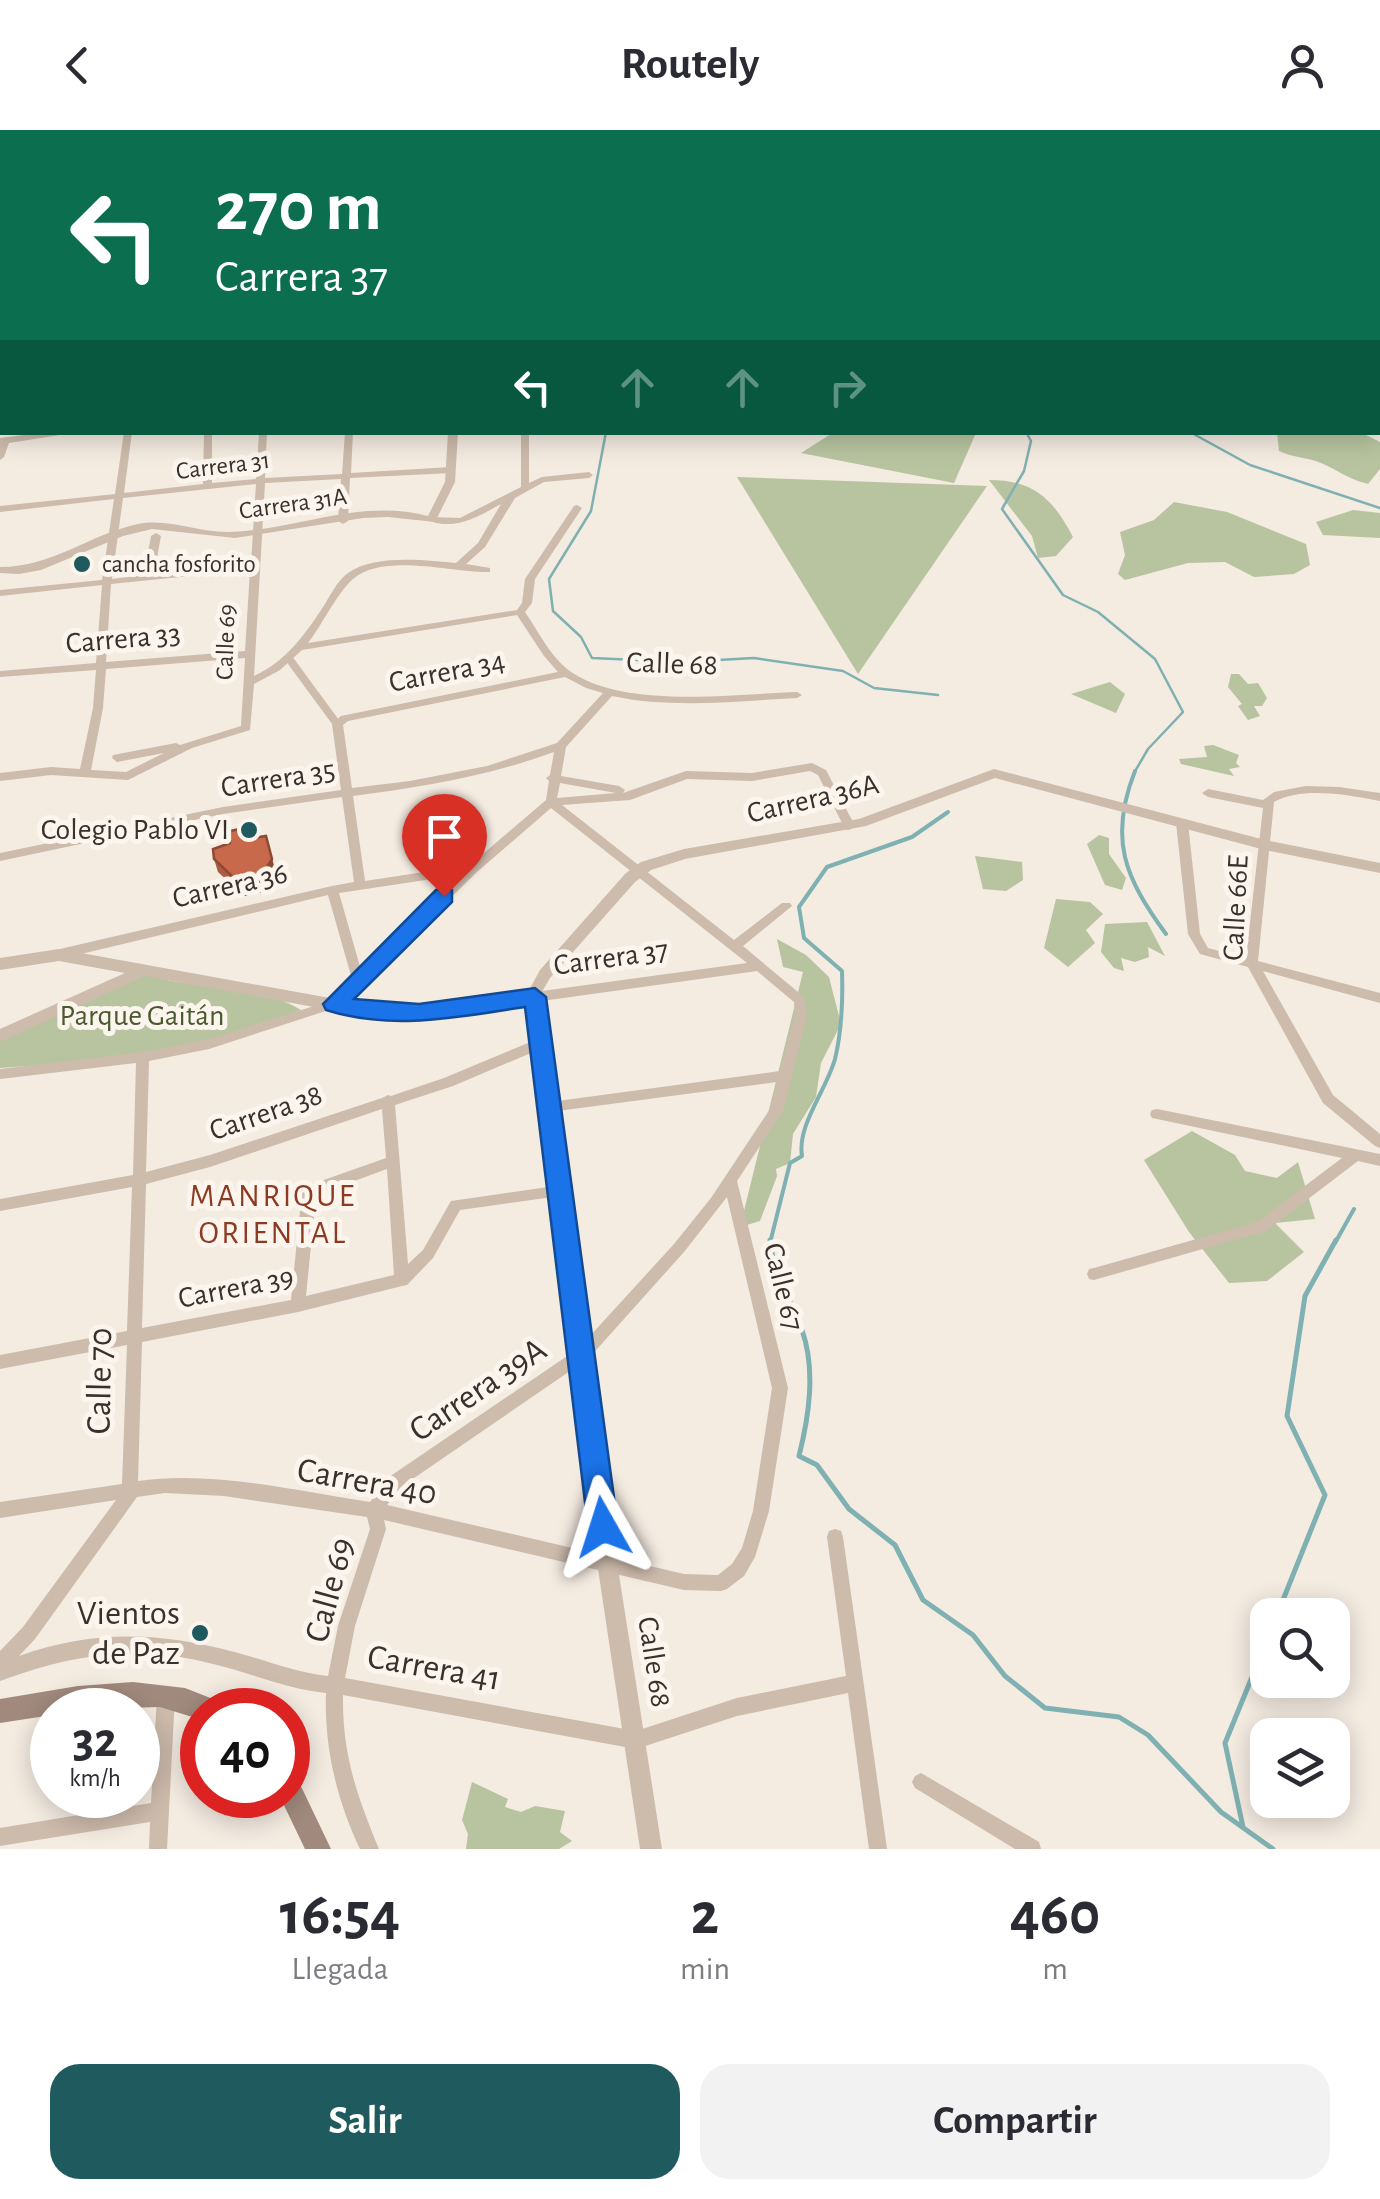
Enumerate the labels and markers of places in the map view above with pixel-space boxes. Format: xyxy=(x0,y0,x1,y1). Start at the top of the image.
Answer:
place label: cancha fosforito xyxy=(102,552,256,577)
marker: cancha fosforito xyxy=(71,553,93,575)
pin xyxy=(402,794,487,897)
place label: Colegio Pablo VI xyxy=(41,815,229,845)
marker: Colegio Pablo VI xyxy=(238,819,260,841)
place label: Vientos de Paz xyxy=(77,1596,180,1671)
marker: Vientos de Paz xyxy=(189,1622,211,1644)

